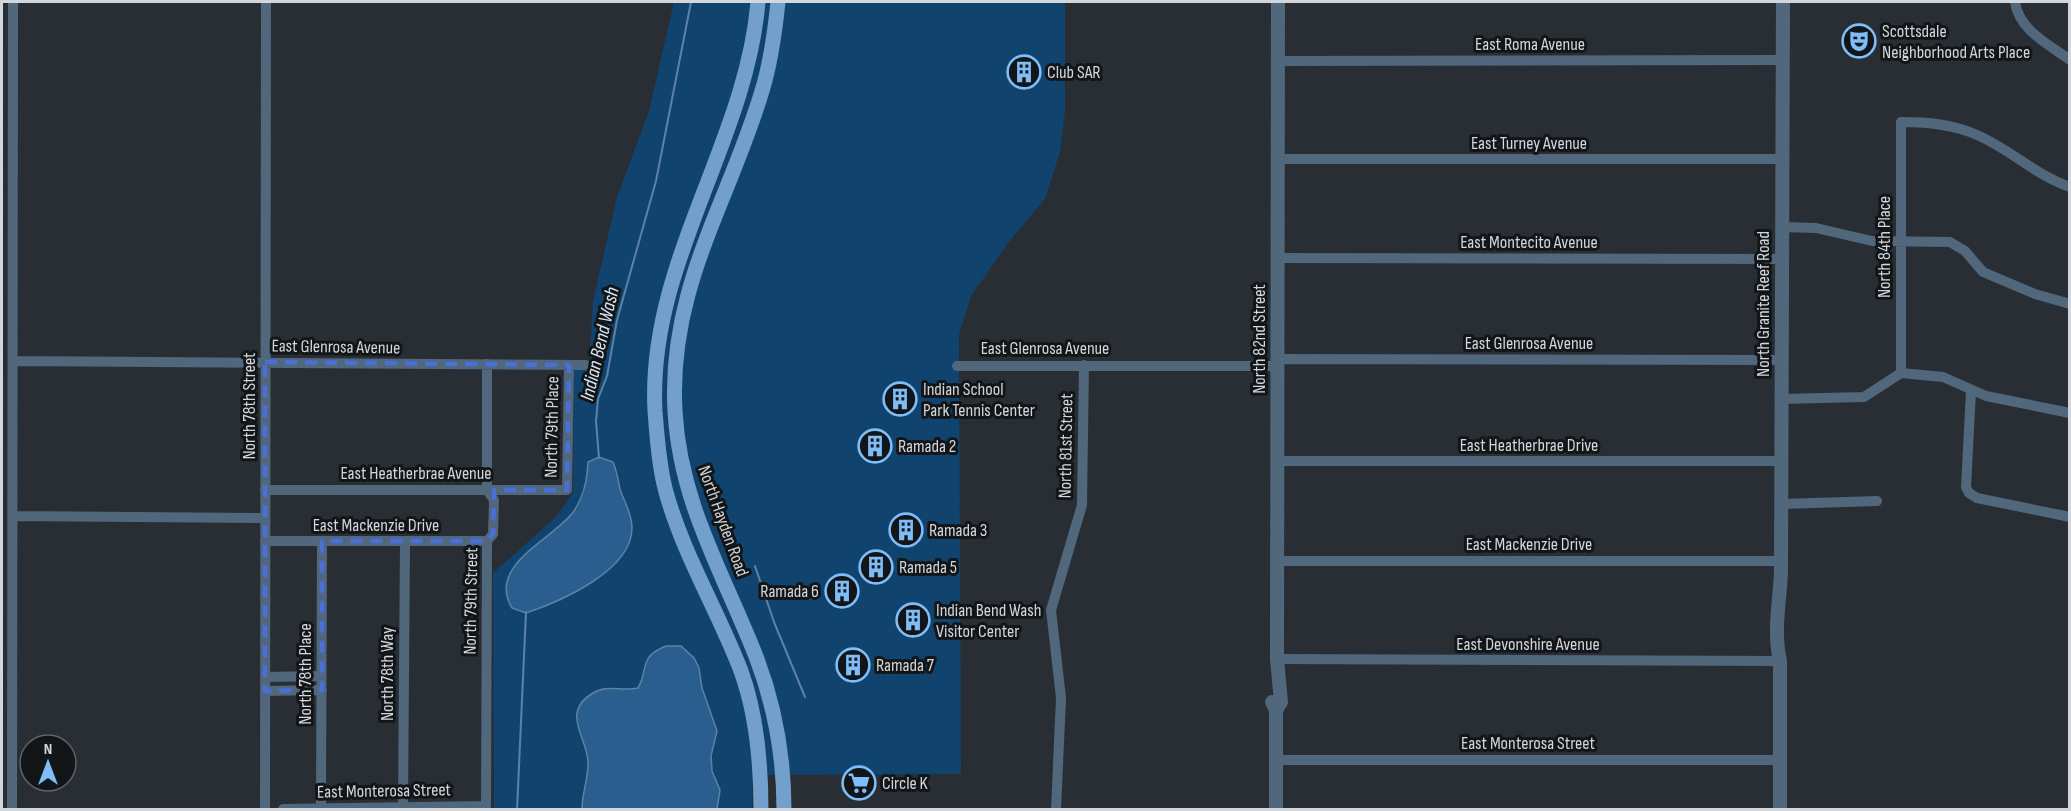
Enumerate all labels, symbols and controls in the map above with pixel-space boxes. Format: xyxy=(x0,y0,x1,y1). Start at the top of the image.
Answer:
place label: Scottsdale Neighborhood Arts Place xyxy=(1882,21,2030,63)
theatre icon: Scottsdale Neighborhood Arts Place xyxy=(1841,23,1877,59)
street label: East Roma Avenue xyxy=(1475,34,1585,55)
building icon: Club SAR xyxy=(1006,54,1042,90)
place label: Club SAR xyxy=(1047,62,1101,83)
street label: East Turney Avenue xyxy=(1471,133,1587,154)
street label: North 84th Place xyxy=(1874,196,1895,298)
street label: North Granite Reef Road xyxy=(1753,231,1774,377)
street label: East Montecito Avenue xyxy=(1460,232,1598,253)
street label: North 82nd Street xyxy=(1249,284,1270,394)
water label: Indian Bend Wash xyxy=(575,285,625,403)
street label: East Glenrosa Avenue xyxy=(1465,333,1593,354)
street label: East Glenrosa Avenue xyxy=(271,335,401,359)
street label: East Glenrosa Avenue xyxy=(981,338,1109,359)
street label: North 78th Street xyxy=(239,352,260,460)
street label: North 79th Place xyxy=(541,376,563,478)
place label: Indian School Park Tennis Center xyxy=(923,379,1035,421)
building icon: Indian School Park Tennis Center xyxy=(882,381,918,417)
street label: North 81st Street xyxy=(1055,393,1077,499)
building icon: Ramada 2 xyxy=(857,428,893,464)
street label: East Heatherbrae Drive xyxy=(1460,435,1598,456)
place label: Ramada 2 xyxy=(898,436,956,457)
street label: East Heatherbrae Avenue xyxy=(340,463,492,484)
street label: North Hayden Road xyxy=(693,463,753,579)
building icon: Ramada 3 xyxy=(888,512,924,548)
street label: East Mackenzie Drive xyxy=(313,515,439,536)
place label: Ramada 3 xyxy=(929,520,987,541)
street label: East Mackenzie Drive xyxy=(1466,534,1592,555)
street label: North 79th Street xyxy=(460,547,482,655)
building icon: Ramada 5 xyxy=(858,549,894,585)
place label: Ramada 5 xyxy=(899,557,957,578)
building icon: Ramada 6 xyxy=(824,573,860,609)
place label: Ramada 6 xyxy=(760,581,819,602)
place label: Indian Bend Wash Visitor Center xyxy=(936,600,1041,642)
building icon: Indian Bend Wash Visitor Center xyxy=(895,602,931,638)
street label: North 78th Place xyxy=(295,623,316,725)
street label: North 78th Way xyxy=(377,627,398,721)
street label: East Devonshire Avenue xyxy=(1456,634,1600,655)
building icon: Ramada 7 xyxy=(835,647,871,683)
place label: Ramada 7 xyxy=(876,655,935,676)
north arrow xyxy=(18,733,78,793)
street label: East Monterosa Street xyxy=(1461,733,1595,754)
text: N xyxy=(44,740,52,759)
supermarket icon: Circle K xyxy=(841,765,877,801)
place label: Circle K xyxy=(882,773,929,794)
street label: East Monterosa Street xyxy=(317,779,452,803)

